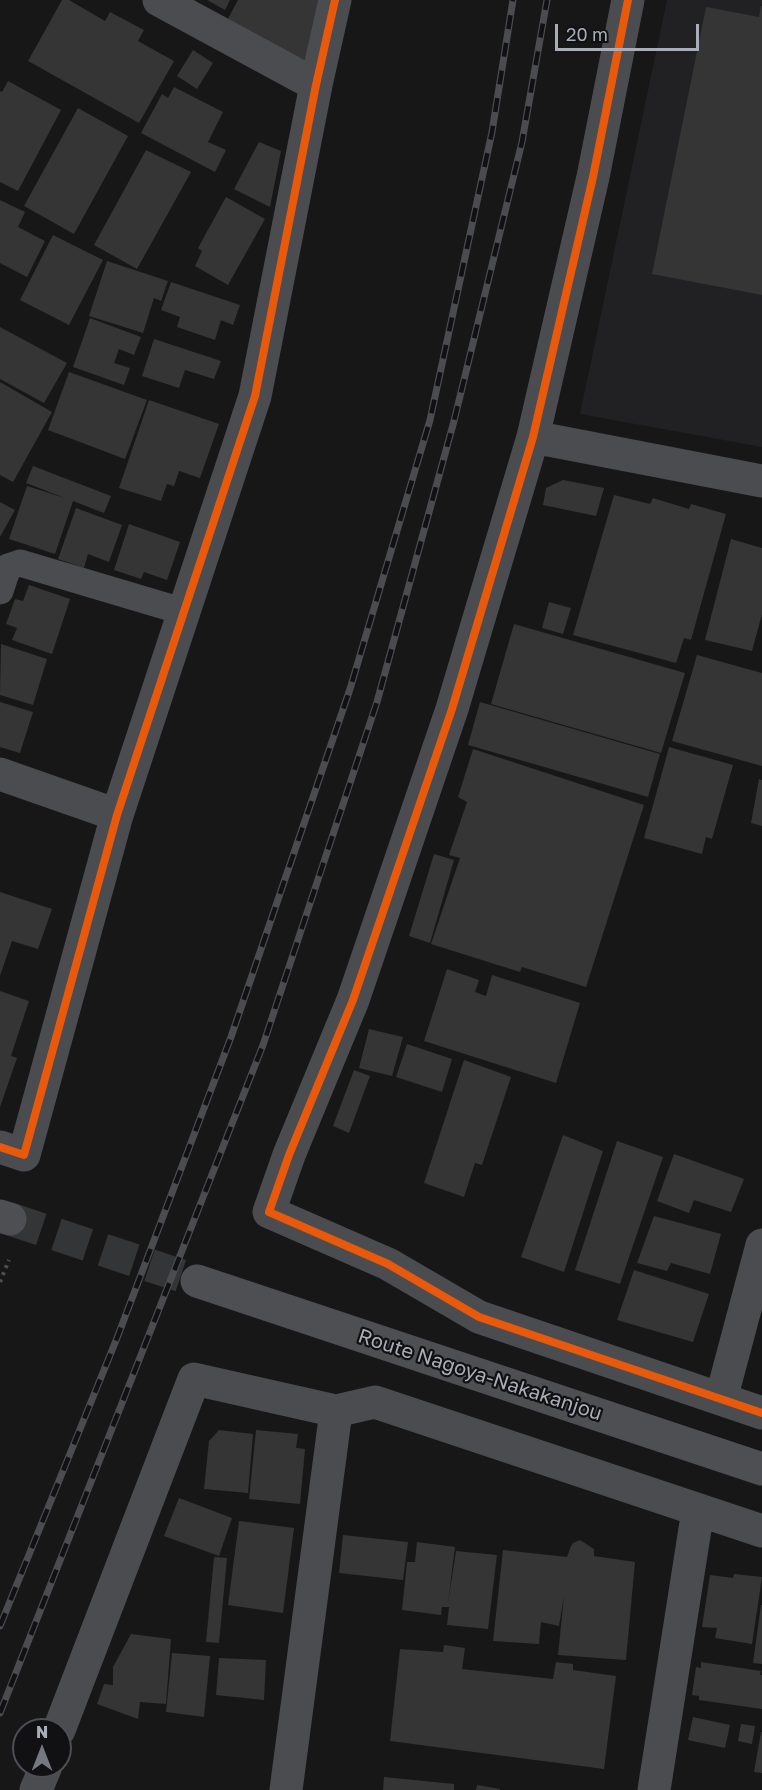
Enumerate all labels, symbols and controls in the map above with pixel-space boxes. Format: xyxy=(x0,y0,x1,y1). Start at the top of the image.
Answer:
scale bar xyxy=(558,12,702,50)
text: 20 m xyxy=(566,23,608,45)
street label: Route Nagoya-Nakakanjou xyxy=(355,1324,605,1426)
north arrow xyxy=(12,1718,72,1778)
text: N xyxy=(36,1722,48,1742)

